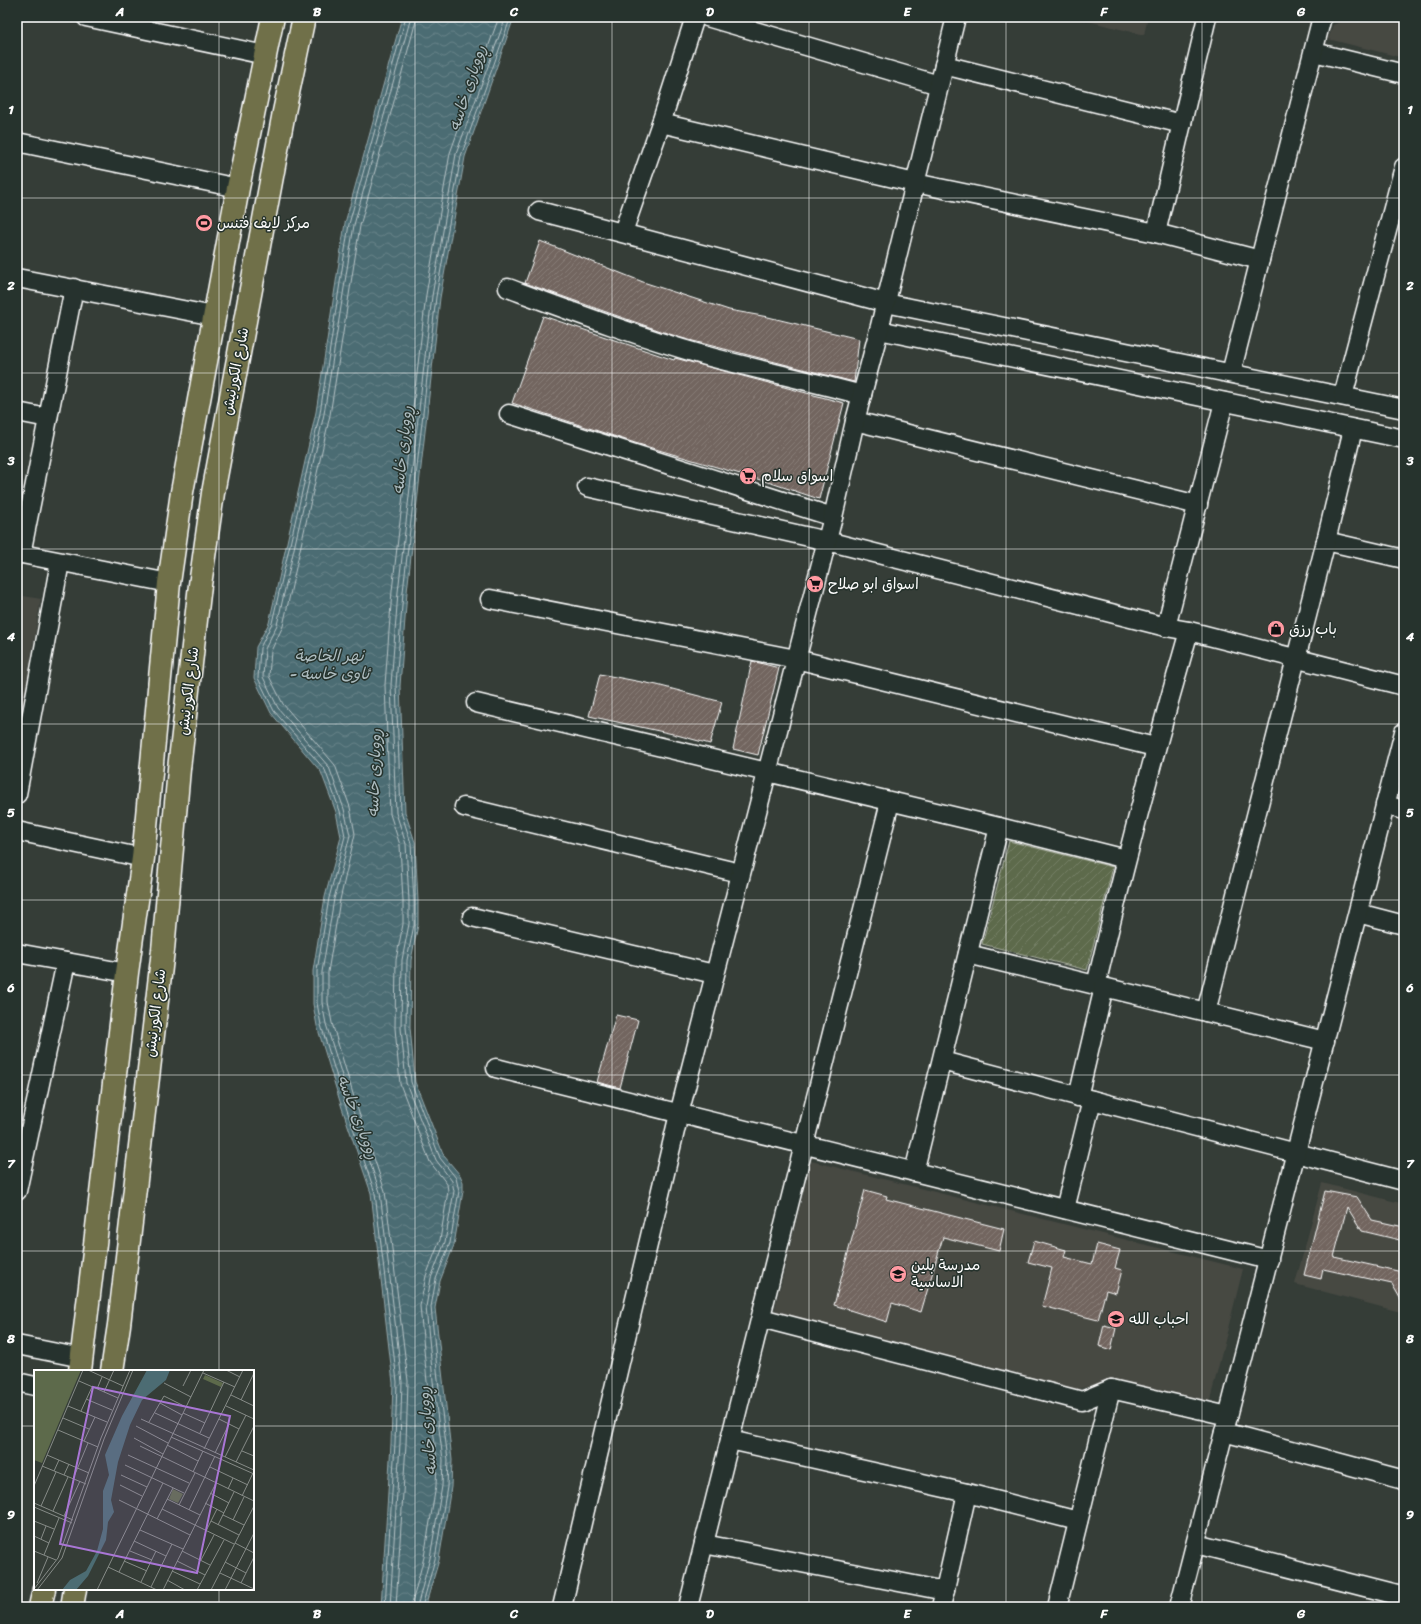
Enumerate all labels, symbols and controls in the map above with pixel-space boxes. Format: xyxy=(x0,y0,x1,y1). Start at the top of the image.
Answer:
text: A xyxy=(115,0,124,23)
text: B xyxy=(313,0,322,23)
text: C xyxy=(509,0,519,23)
text: D xyxy=(706,0,714,23)
text: E xyxy=(903,0,912,23)
text: F xyxy=(1099,0,1108,23)
text: G xyxy=(1296,0,1306,23)
water label: ڕووباری خاسە xyxy=(439,41,495,135)
text: 1 xyxy=(8,98,14,121)
text: 1 xyxy=(1407,98,1413,121)
place label: مركز لايف فتنس xyxy=(217,210,310,236)
sports icon: مركز لايف فتنس xyxy=(194,213,214,233)
text: 2 xyxy=(6,274,15,297)
text: 2 xyxy=(1405,274,1414,297)
street label: شارع الكورنيش xyxy=(214,325,256,417)
water label: ڕووباری خاسە xyxy=(383,404,421,496)
text: 3 xyxy=(6,449,15,472)
text: 3 xyxy=(1405,449,1414,472)
place label: اسواق سلام xyxy=(761,463,833,489)
supermarket icon: اسواق سلام xyxy=(738,466,758,486)
place label: اسواق ابو صلاح xyxy=(828,571,919,597)
supermarket icon: اسواق ابو صلاح xyxy=(805,574,825,594)
place label: باب رزق xyxy=(1289,616,1337,642)
shop icon: باب رزق xyxy=(1266,619,1286,639)
text: 4 xyxy=(6,625,16,648)
text: 4 xyxy=(1405,625,1415,648)
water label: نهر الخاصة - ئاوی خاسە xyxy=(289,641,371,688)
street label: شارع الكورنيش xyxy=(170,645,206,737)
water label: ڕووباری خاسە xyxy=(358,728,390,818)
text: 5 xyxy=(7,801,15,824)
text: 5 xyxy=(1406,801,1414,824)
street label: شارع الكورنيش xyxy=(137,967,173,1059)
text: 6 xyxy=(6,976,15,999)
text: 6 xyxy=(1405,976,1414,999)
water label: ڕووباری خاسە xyxy=(329,1070,387,1164)
text: 7 xyxy=(7,1152,16,1175)
text: 7 xyxy=(1406,1152,1415,1175)
place label: مدرسة بلين الاساسية xyxy=(911,1252,980,1295)
school or university icon: مدرسة بلين الاساسية xyxy=(888,1264,908,1284)
place label: احباب الله xyxy=(1129,1306,1189,1332)
school or university icon: احباب الله xyxy=(1106,1309,1126,1329)
text: 8 xyxy=(6,1327,15,1350)
text: 8 xyxy=(1405,1327,1414,1350)
inset map xyxy=(34,1370,254,1590)
water label: ڕووباری خاسە xyxy=(409,1385,445,1477)
text: 9 xyxy=(7,1503,15,1526)
text: 9 xyxy=(1406,1503,1414,1526)
text: A xyxy=(115,1602,124,1624)
text: B xyxy=(313,1602,322,1624)
text: C xyxy=(509,1602,519,1624)
text: D xyxy=(706,1602,714,1624)
text: E xyxy=(903,1602,912,1624)
text: F xyxy=(1099,1602,1108,1624)
text: G xyxy=(1296,1602,1306,1624)

